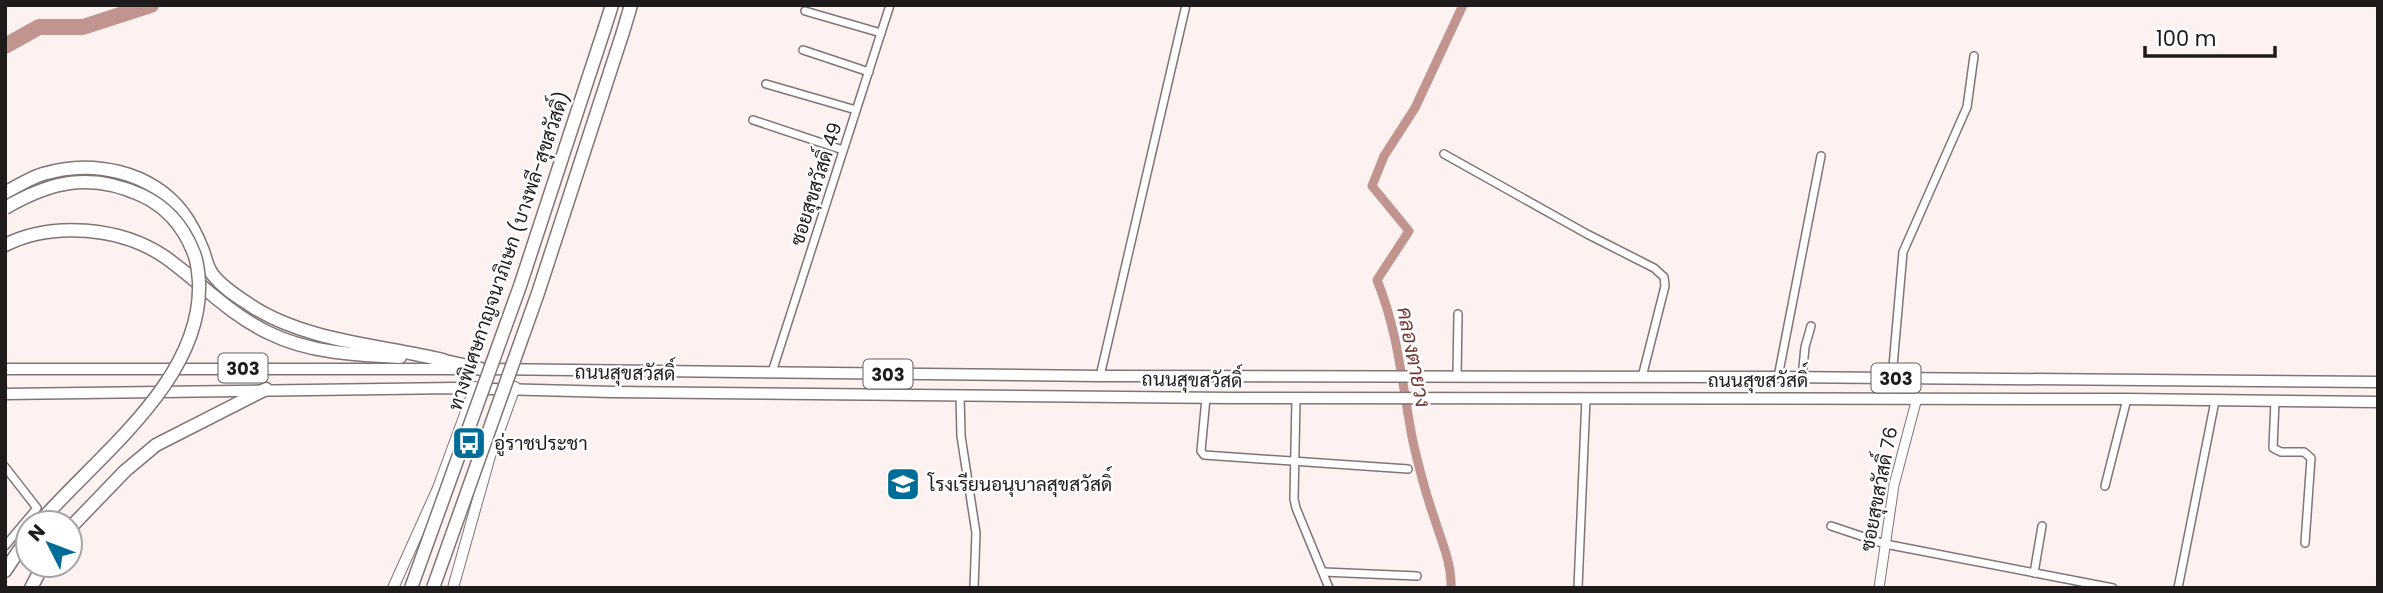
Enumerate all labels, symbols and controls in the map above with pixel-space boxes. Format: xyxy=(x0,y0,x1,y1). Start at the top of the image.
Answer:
scale bar xyxy=(2145,14,2274,58)
text: 100 m xyxy=(2156,24,2216,53)
street label: ทางพิเศษกาญจนาภิเษก (บางพลี-สุขสวัสดิ์) xyxy=(437,86,577,414)
street label: ซอยสุขสวัสดิ์ 49 xyxy=(779,117,849,249)
water label: คลองตายวง xyxy=(1390,304,1438,410)
street label: ถนนสุขสวัสดิ์ xyxy=(574,353,676,387)
road number: 303 xyxy=(218,354,268,382)
road number: 303 xyxy=(864,360,912,388)
street label: ถนนสุขสวัสดิ์ xyxy=(1141,360,1243,394)
street label: ถนนสุขสวัสดิ์ xyxy=(1708,361,1808,394)
road number: 303 xyxy=(1871,364,1920,392)
street label: ซอยสุขสวัสดิ์ 76 xyxy=(1849,423,1904,554)
bus stop icon: อู่ราชประชา xyxy=(450,424,488,462)
place label: อู่ราชประชา xyxy=(494,430,588,457)
school or university icon: โรงเรียนอนุบาลสุขสวัสดิ์ xyxy=(884,465,922,503)
place label: โรงเรียนอนุบาลสุขสวัสดิ์ xyxy=(927,465,1112,498)
north arrow xyxy=(14,509,84,579)
text: N xyxy=(22,519,52,547)

